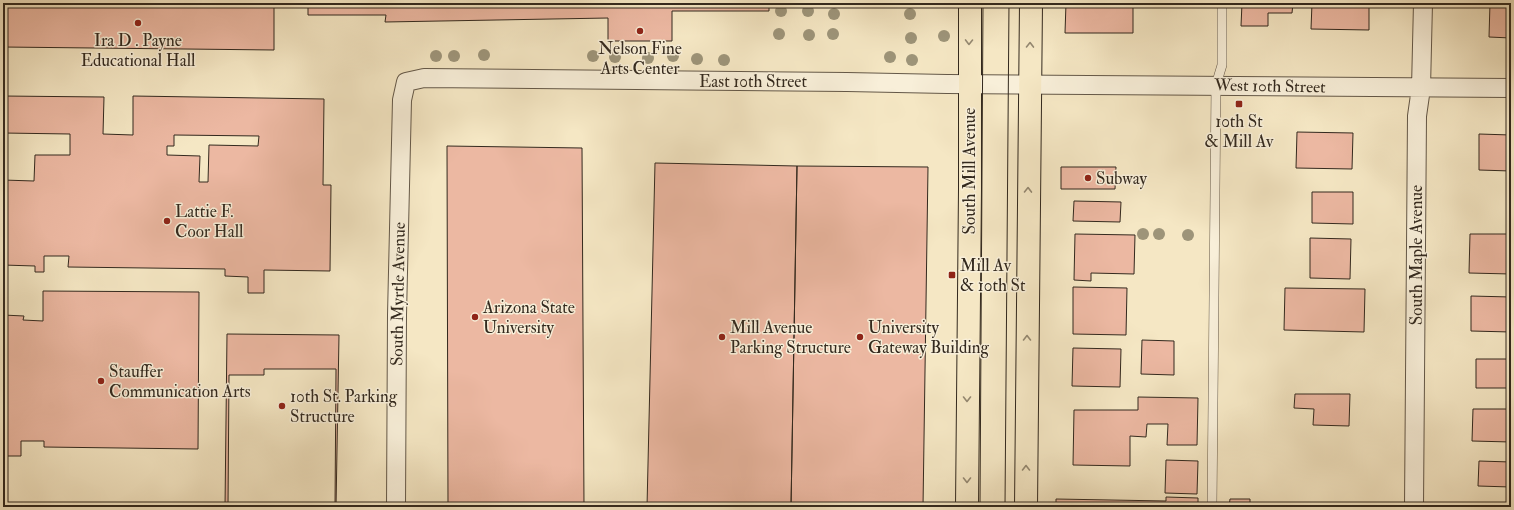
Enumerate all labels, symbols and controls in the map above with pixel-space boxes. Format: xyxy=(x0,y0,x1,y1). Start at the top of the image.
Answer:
marker: Ira D . Payne Educational Hall xyxy=(133,18,143,28)
marker: Nelson Fine Arts Center xyxy=(635,26,645,36)
place label: Ira D . Payne Educational Hall xyxy=(81,30,196,71)
place label: Nelson Fine Arts Center xyxy=(598,38,682,79)
one-way arrow xyxy=(965,39,973,45)
one-way arrow xyxy=(1026,42,1034,48)
street label: East 10th Street xyxy=(699,71,807,92)
street label: West 10th Street xyxy=(1213,75,1326,97)
marker: 10th St & Mill Av xyxy=(1234,99,1244,109)
street label: South Mill Avenue xyxy=(959,108,980,234)
place label: 10th St & Mill Av xyxy=(1205,111,1274,152)
place label: Subway xyxy=(1096,168,1148,190)
marker: Subway xyxy=(1083,173,1093,183)
street label: South Maple Avenue xyxy=(1406,185,1428,325)
one-way arrow xyxy=(1024,187,1032,193)
place label: Lattie F. Coor Hall xyxy=(175,201,244,242)
marker: Lattie F. Coor Hall xyxy=(162,216,172,226)
street label: South Myrtle Avenue xyxy=(386,222,411,366)
place label: Mill Av & 10th St xyxy=(960,255,1026,296)
marker: Mill Av & 10th St xyxy=(947,270,957,280)
place label: Arizona State University xyxy=(482,297,575,339)
marker: Arizona State University xyxy=(470,312,480,322)
place label: Mill Avenue Parking Structure xyxy=(730,317,851,358)
place label: University Gateway Building xyxy=(868,317,990,359)
marker: Mill Avenue Parking Structure xyxy=(717,332,727,342)
marker: University Gateway Building xyxy=(855,332,865,342)
one-way arrow xyxy=(1023,335,1031,341)
place label: Stauffer Communication Arts xyxy=(109,361,251,402)
marker: Stauffer Communication Arts xyxy=(96,376,106,386)
place label: 10th St. Parking Structure xyxy=(290,386,398,427)
one-way arrow xyxy=(963,396,971,402)
marker: 10th St. Parking Structure xyxy=(277,401,287,411)
one-way arrow xyxy=(1022,465,1030,471)
one-way arrow xyxy=(963,477,971,483)

